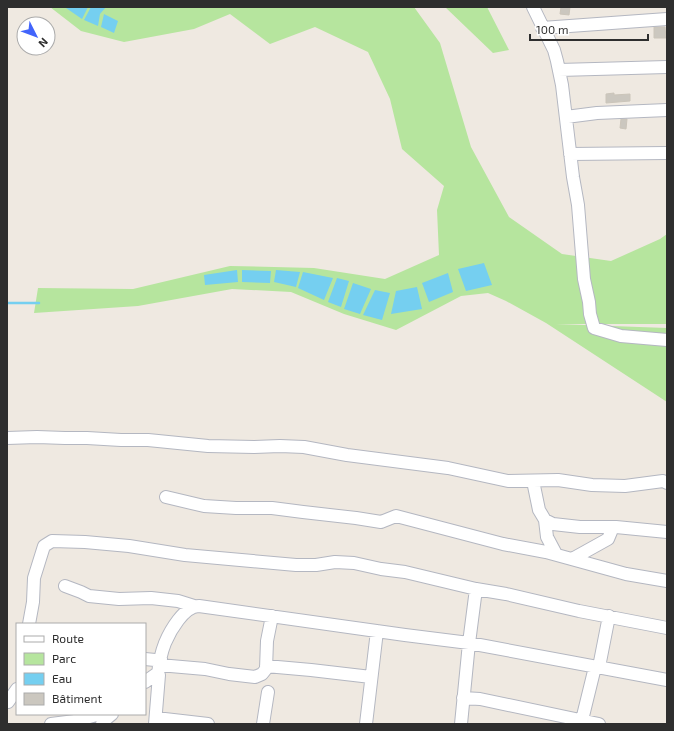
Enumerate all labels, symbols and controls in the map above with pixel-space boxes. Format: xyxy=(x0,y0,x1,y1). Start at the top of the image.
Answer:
north arrow xyxy=(16,16,56,56)
scale bar xyxy=(530,16,648,42)
text: 100 m xyxy=(536,22,568,36)
text: N xyxy=(36,36,51,50)
legend xyxy=(16,623,146,715)
text: Route xyxy=(52,631,84,645)
text: Parc xyxy=(52,651,76,665)
text: Eau xyxy=(52,671,72,685)
text: Bâtiment xyxy=(52,691,103,705)

